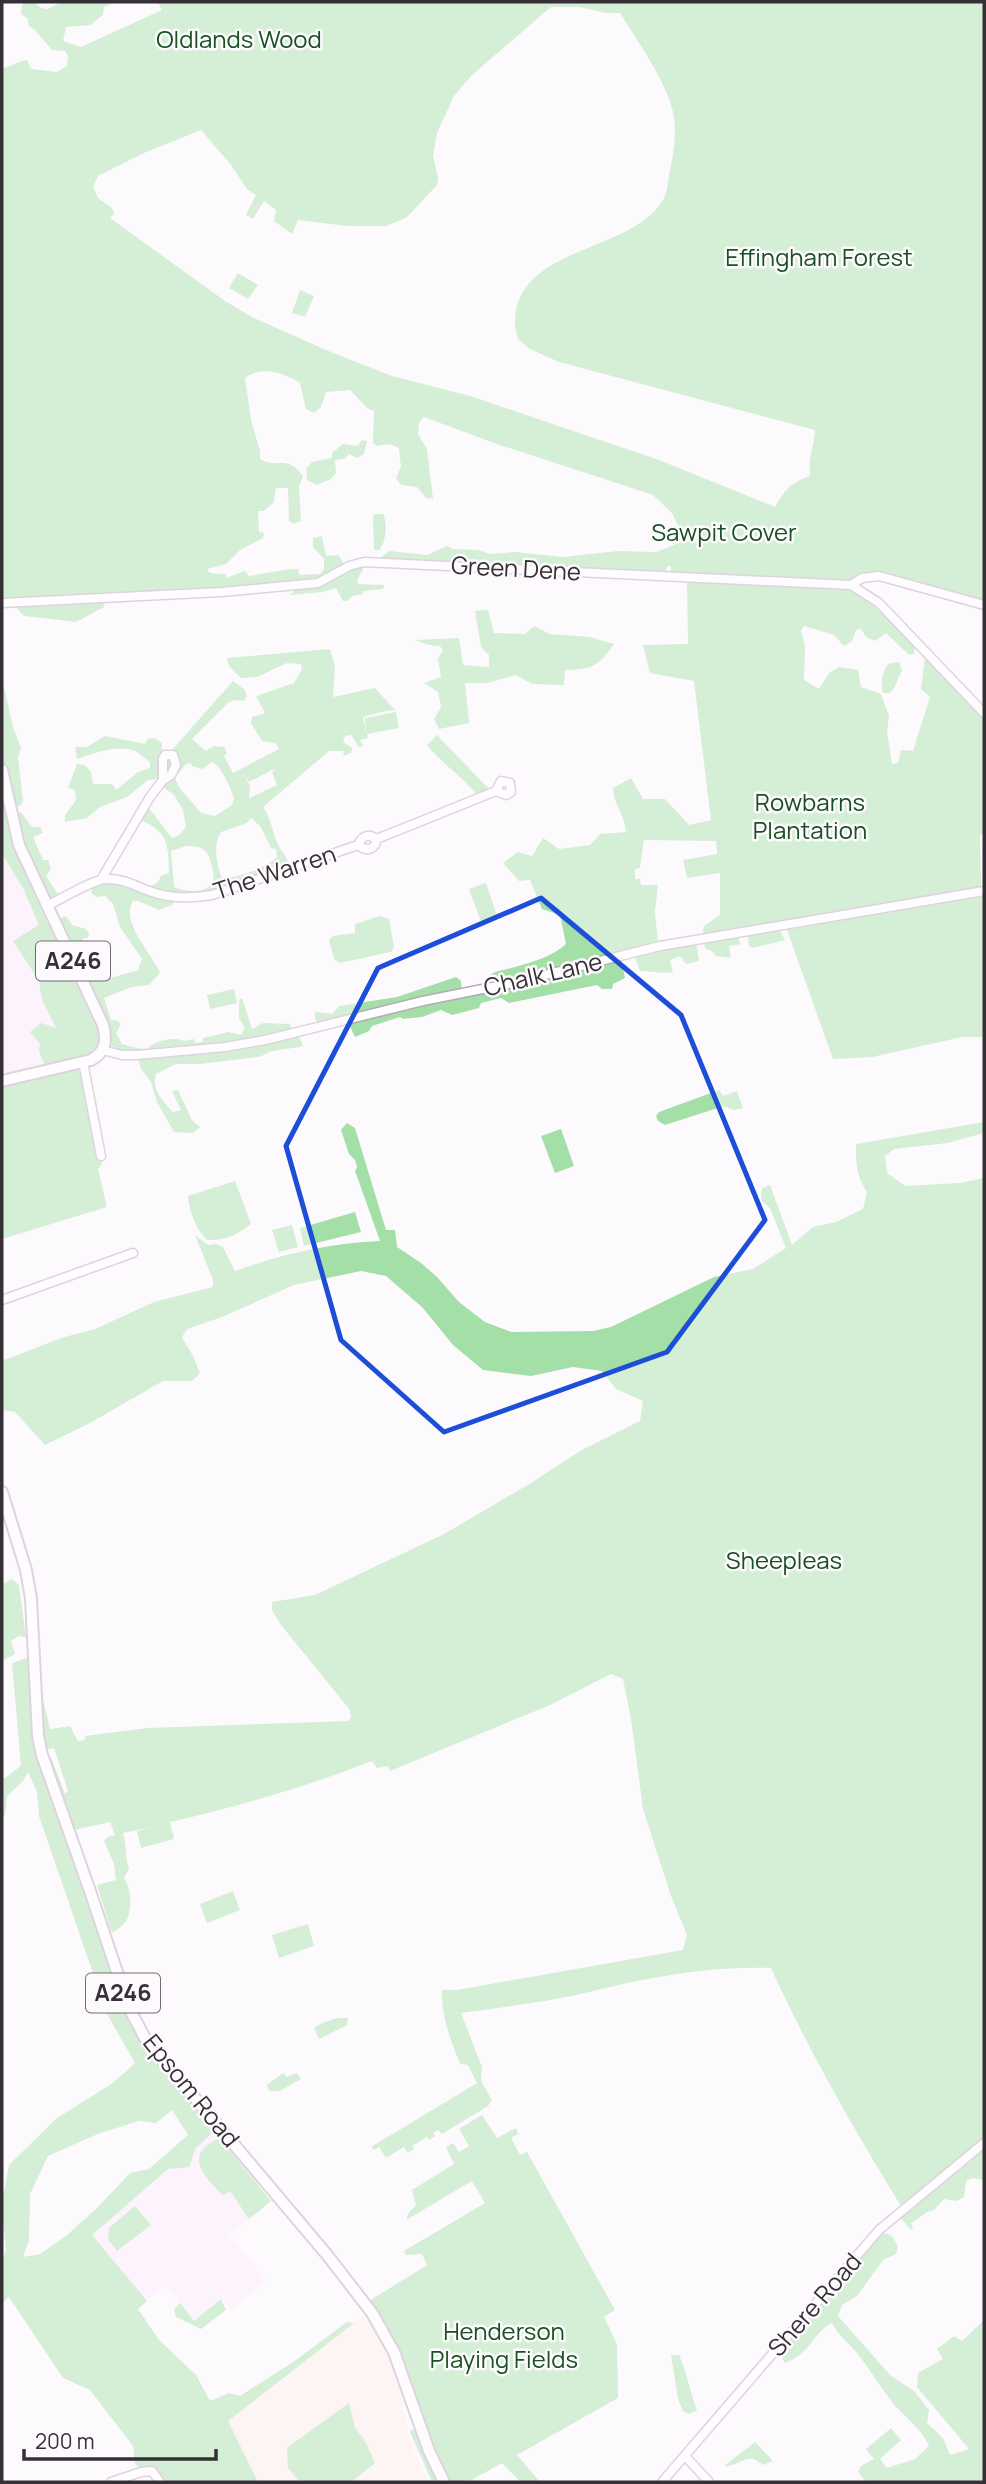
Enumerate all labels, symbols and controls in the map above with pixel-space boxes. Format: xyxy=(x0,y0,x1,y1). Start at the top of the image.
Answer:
park label: Oldlands Wood xyxy=(156,22,322,55)
park label: Effingham Forest xyxy=(725,240,913,273)
park label: Sawpit Cover xyxy=(651,515,797,548)
street label: Green Dene xyxy=(450,548,582,587)
park label: Rowbarns Plantation xyxy=(753,785,867,846)
street label: The Warren xyxy=(209,836,340,907)
road number: A246 xyxy=(36,942,110,980)
street label: Chalk Lane xyxy=(480,944,605,1003)
park label: Sheepleas xyxy=(726,1543,842,1576)
road number: A246 xyxy=(86,1974,160,2012)
street label: Epsom Road xyxy=(136,2027,248,2154)
street label: Shere Road xyxy=(760,2245,868,2363)
park label: Henderson Playing Fields xyxy=(430,2314,578,2375)
scale bar xyxy=(24,2418,217,2462)
text: 200 m xyxy=(35,2427,95,2455)

